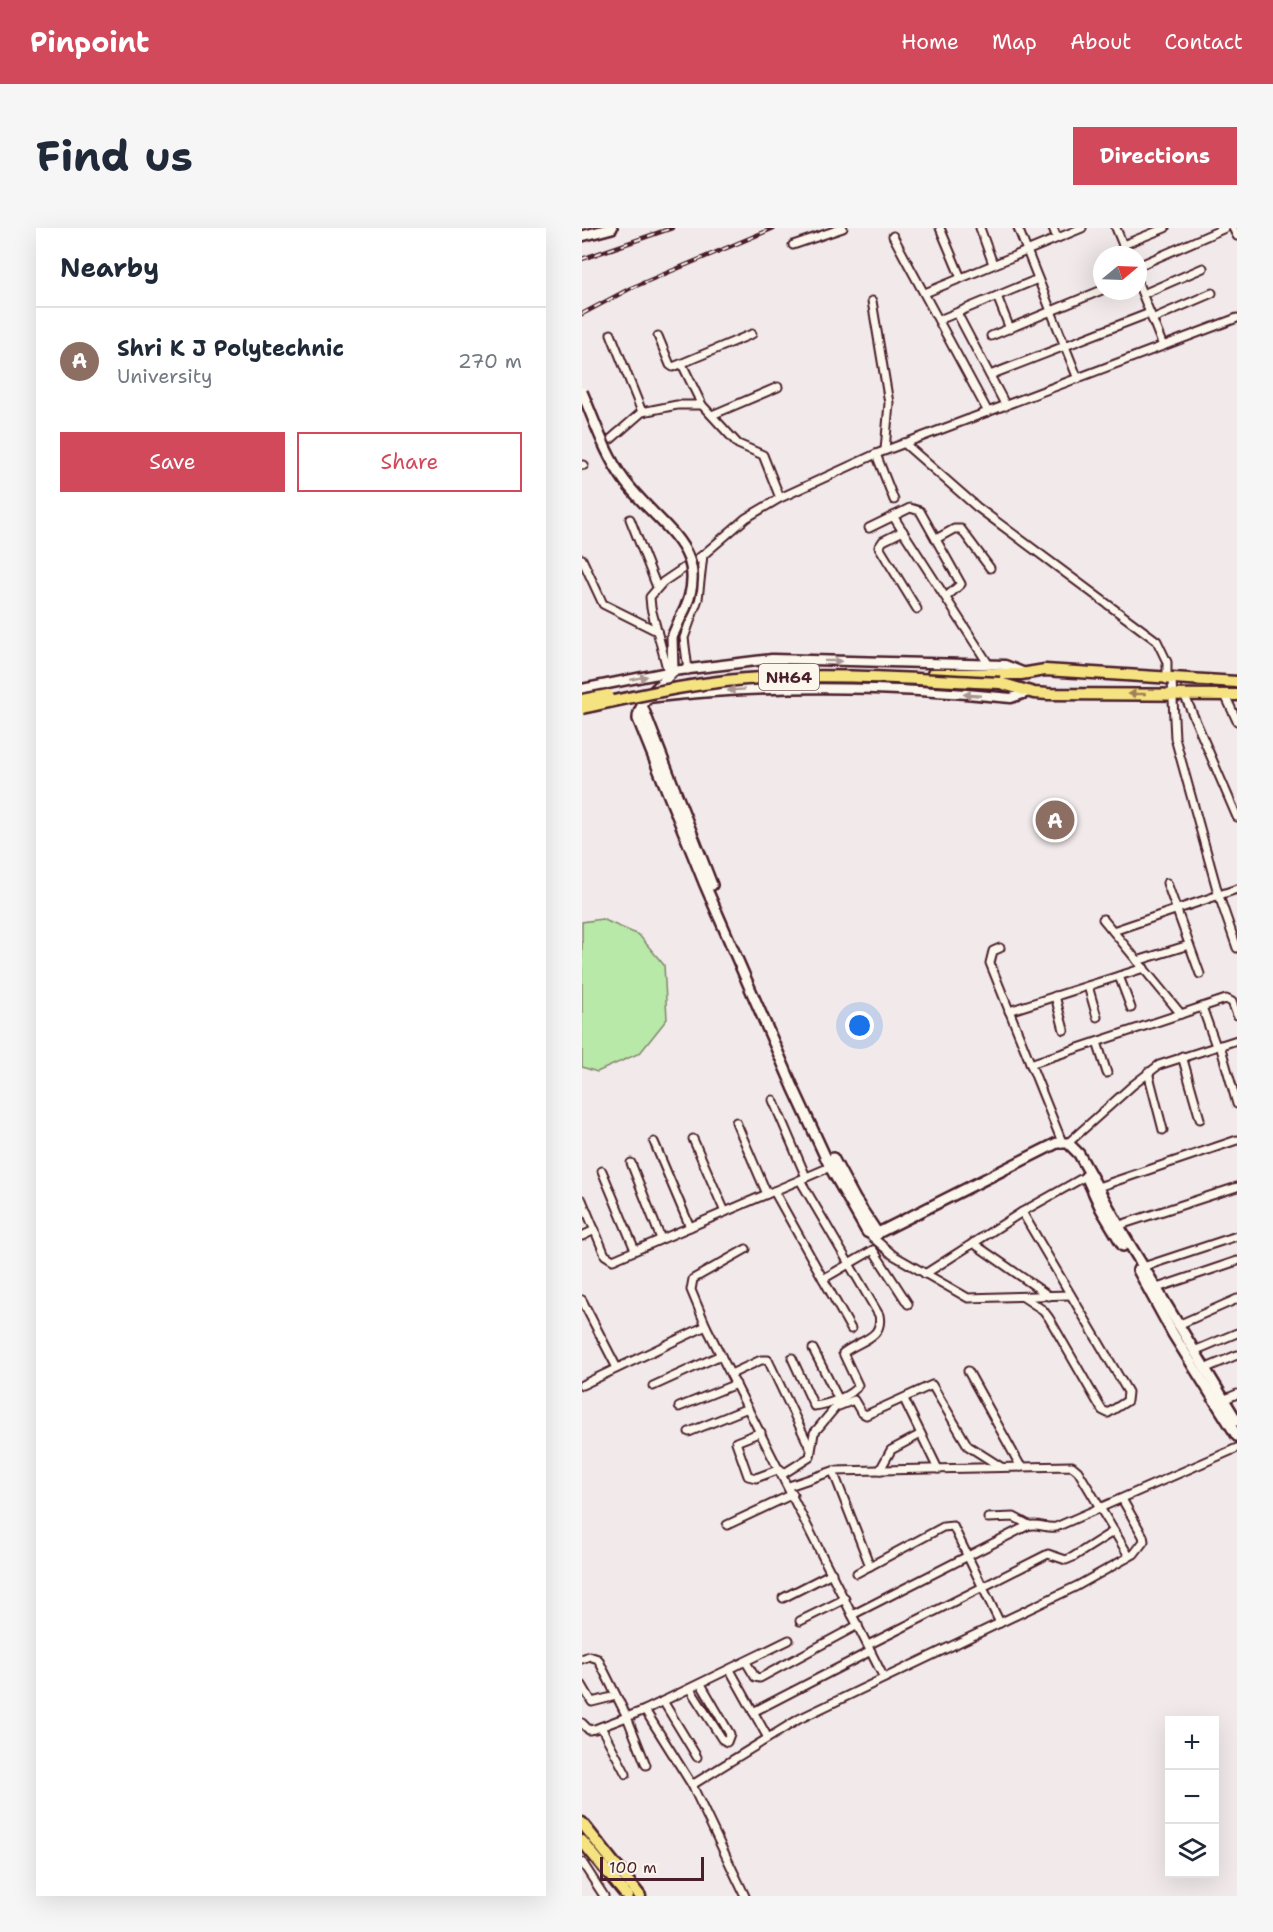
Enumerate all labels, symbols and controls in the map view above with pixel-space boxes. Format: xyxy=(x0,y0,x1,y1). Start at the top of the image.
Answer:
text: Pinpoint xyxy=(30,23,149,61)
text: Home xyxy=(901,28,959,56)
text: Map xyxy=(992,28,1037,56)
text: About xyxy=(1070,28,1131,56)
text: Contact xyxy=(1164,28,1243,56)
button: Directions xyxy=(1073,127,1237,185)
text: Find us xyxy=(36,128,193,184)
north arrow xyxy=(1093,246,1147,300)
text: Nearby xyxy=(60,250,159,285)
text: Shri K J Polytechnic xyxy=(117,334,344,363)
text: A xyxy=(72,348,87,374)
text: 270 m xyxy=(458,348,522,374)
text: University xyxy=(117,363,213,389)
button: Save xyxy=(60,432,285,492)
button: Share xyxy=(297,432,522,492)
one-way arrow xyxy=(823,656,842,665)
road number: NH64 xyxy=(759,664,819,690)
one-way arrow xyxy=(630,673,649,682)
one-way arrow xyxy=(726,686,745,695)
one-way arrow xyxy=(1127,689,1146,698)
one-way arrow xyxy=(963,690,982,700)
pin: A xyxy=(1036,798,1074,842)
your location xyxy=(845,1011,874,1040)
map controls xyxy=(1165,1716,1219,1878)
button: + xyxy=(1165,1716,1219,1770)
button: − xyxy=(1165,1770,1219,1824)
button: layers xyxy=(1165,1824,1219,1878)
scale bar xyxy=(600,1854,704,1882)
text: 100 m xyxy=(609,1857,657,1878)

